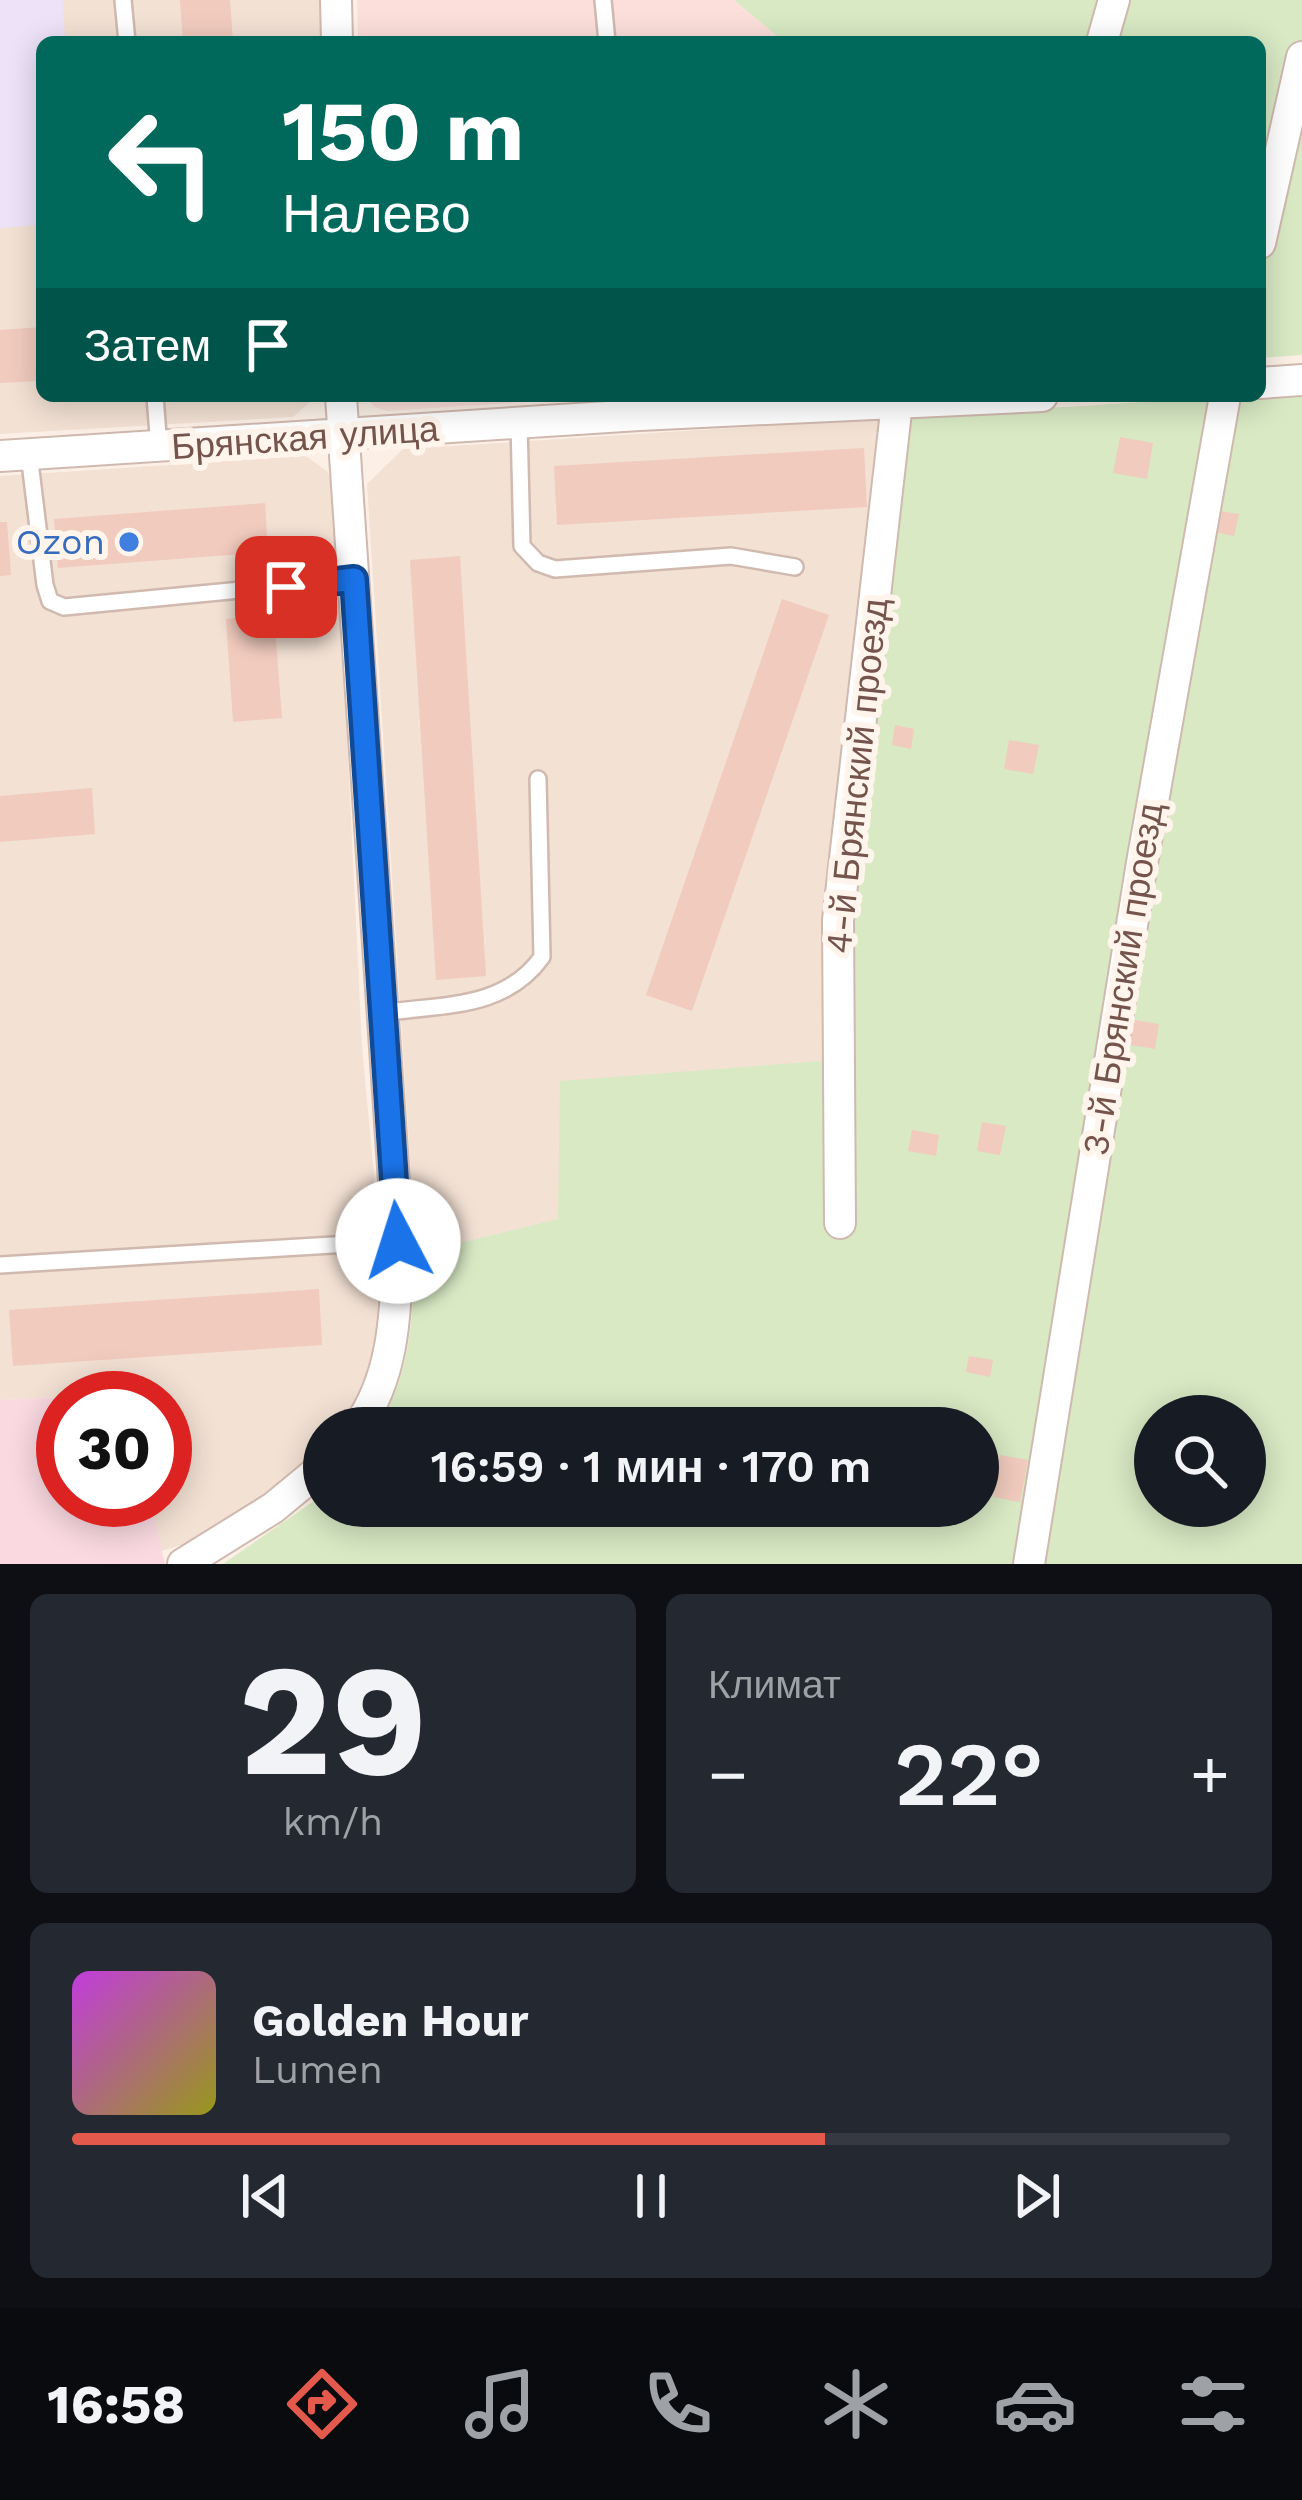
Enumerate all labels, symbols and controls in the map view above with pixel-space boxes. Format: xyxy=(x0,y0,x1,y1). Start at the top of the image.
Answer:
text: 150 m xyxy=(282,82,524,180)
icon: left xyxy=(84,84,240,240)
text: Налево xyxy=(282,182,471,245)
icon: arrive xyxy=(235,312,301,378)
text: Затем xyxy=(84,319,211,372)
street label: Брянская улица xyxy=(170,408,441,468)
place label: Ozon xyxy=(15,521,105,563)
marker: Ozon xyxy=(116,529,142,555)
pin xyxy=(235,536,337,638)
icon: arrive xyxy=(253,554,319,620)
street label: 4-й Брянский проезд xyxy=(817,596,897,956)
street label: 3-й Брянский проезд xyxy=(1074,800,1172,1158)
position arrow xyxy=(335,1178,461,1304)
speed limit sign: 30 xyxy=(36,1371,192,1527)
map controls xyxy=(1134,1395,1266,1527)
button: search xyxy=(1134,1395,1266,1527)
text: 16:59 · 1 мин · 170 m xyxy=(431,1440,871,1493)
text: 29 xyxy=(238,1629,428,1812)
text: Климат xyxy=(708,1662,841,1707)
text: 22° xyxy=(894,1721,1044,1827)
text: − xyxy=(708,1736,748,1813)
text: + xyxy=(1190,1736,1230,1813)
text: km/h xyxy=(283,1799,383,1844)
text: Golden Hour xyxy=(252,1994,529,2047)
text: Lumen xyxy=(252,2047,383,2092)
icon: previous xyxy=(232,2163,298,2229)
icon: pause xyxy=(618,2163,684,2229)
icon: next xyxy=(1004,2163,1070,2229)
icon: directions xyxy=(280,2362,364,2446)
icon: music xyxy=(458,2362,542,2446)
icon: phone xyxy=(636,2362,720,2446)
icon: climate xyxy=(814,2362,898,2446)
icon: car xyxy=(993,2362,1077,2446)
icon: filters xyxy=(1171,2362,1255,2446)
text: 16:58 xyxy=(47,2373,185,2436)

